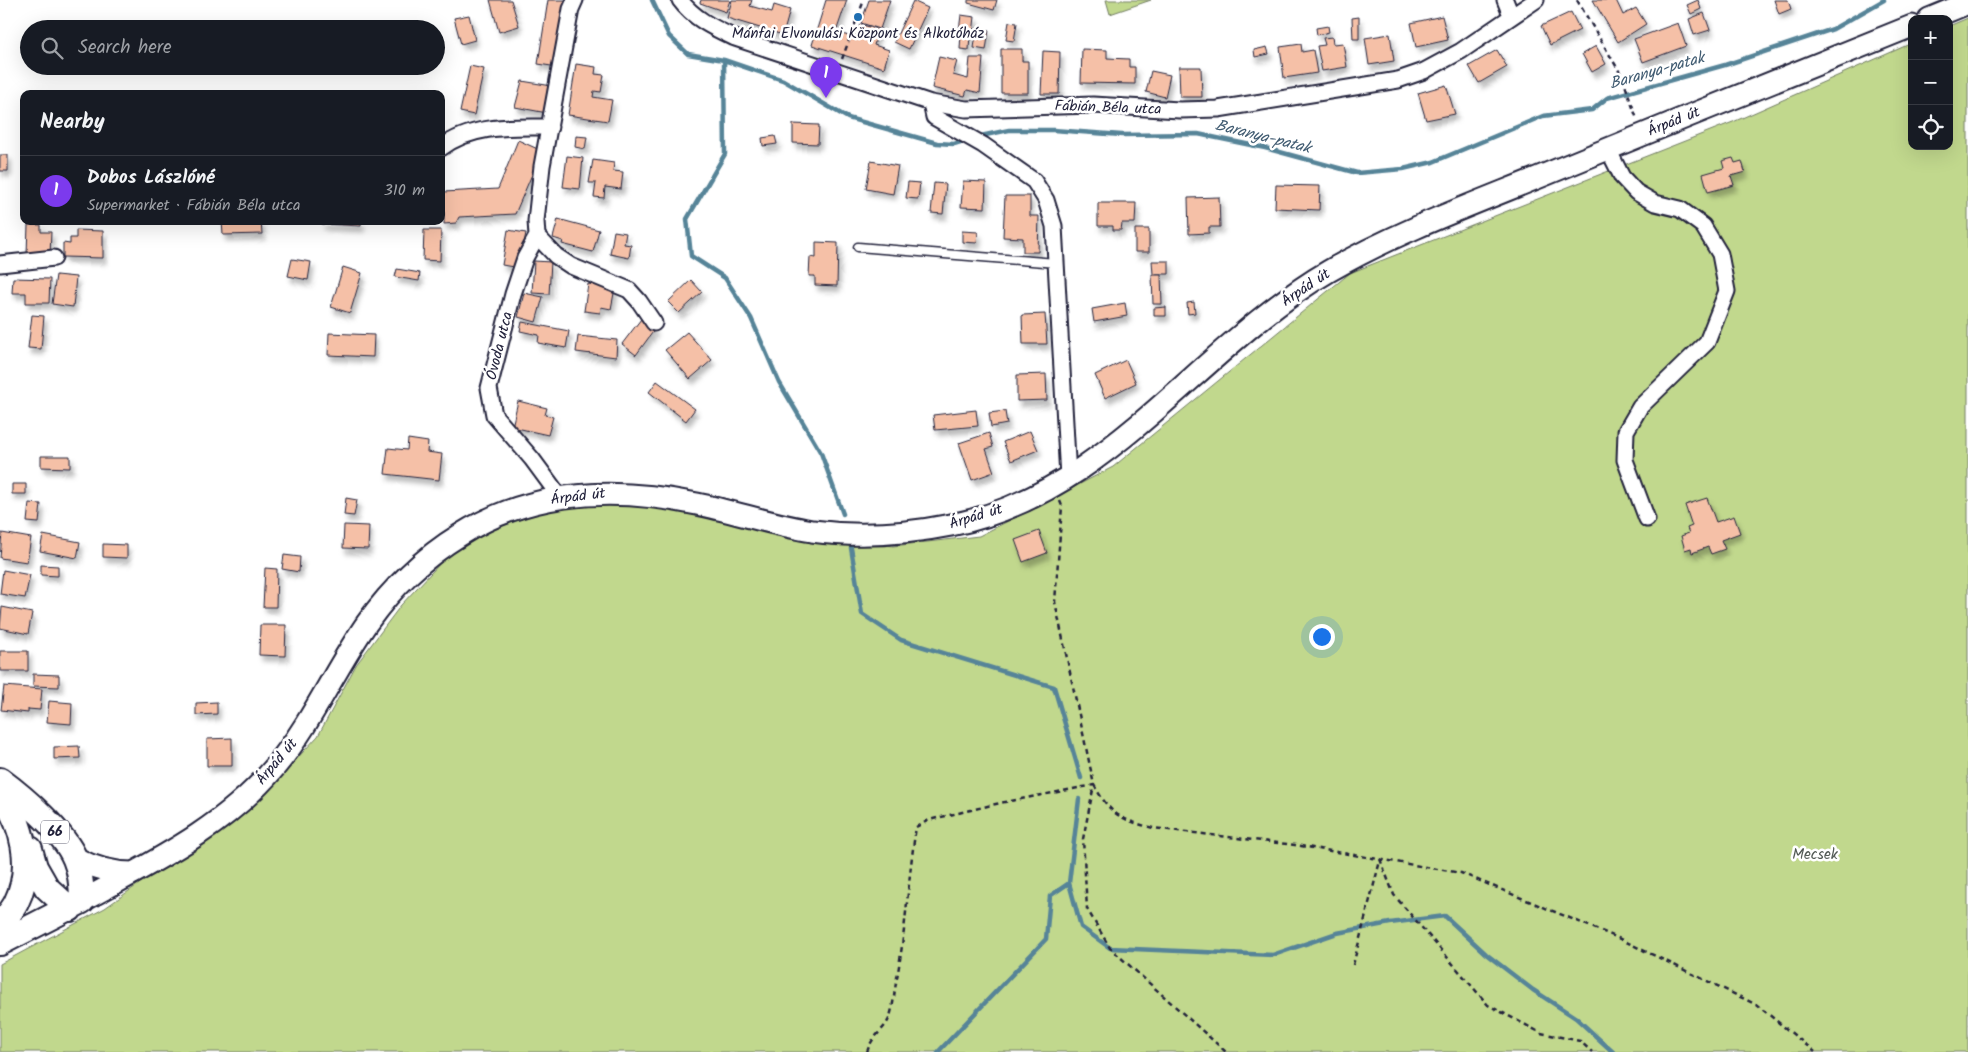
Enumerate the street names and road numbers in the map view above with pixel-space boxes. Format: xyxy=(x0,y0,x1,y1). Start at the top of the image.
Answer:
street label: Fábián Béla utca xyxy=(1054,94,1162,122)
street label: Árpád út xyxy=(1644,101,1704,143)
street label: Árpád út xyxy=(1277,263,1336,313)
street label: Óvoda utca xyxy=(480,309,520,383)
street label: Árpád út xyxy=(549,482,607,512)
street label: Árpád út xyxy=(946,497,1006,536)
street label: Árpád út xyxy=(250,733,304,791)
road number: 66 xyxy=(41,820,69,844)

